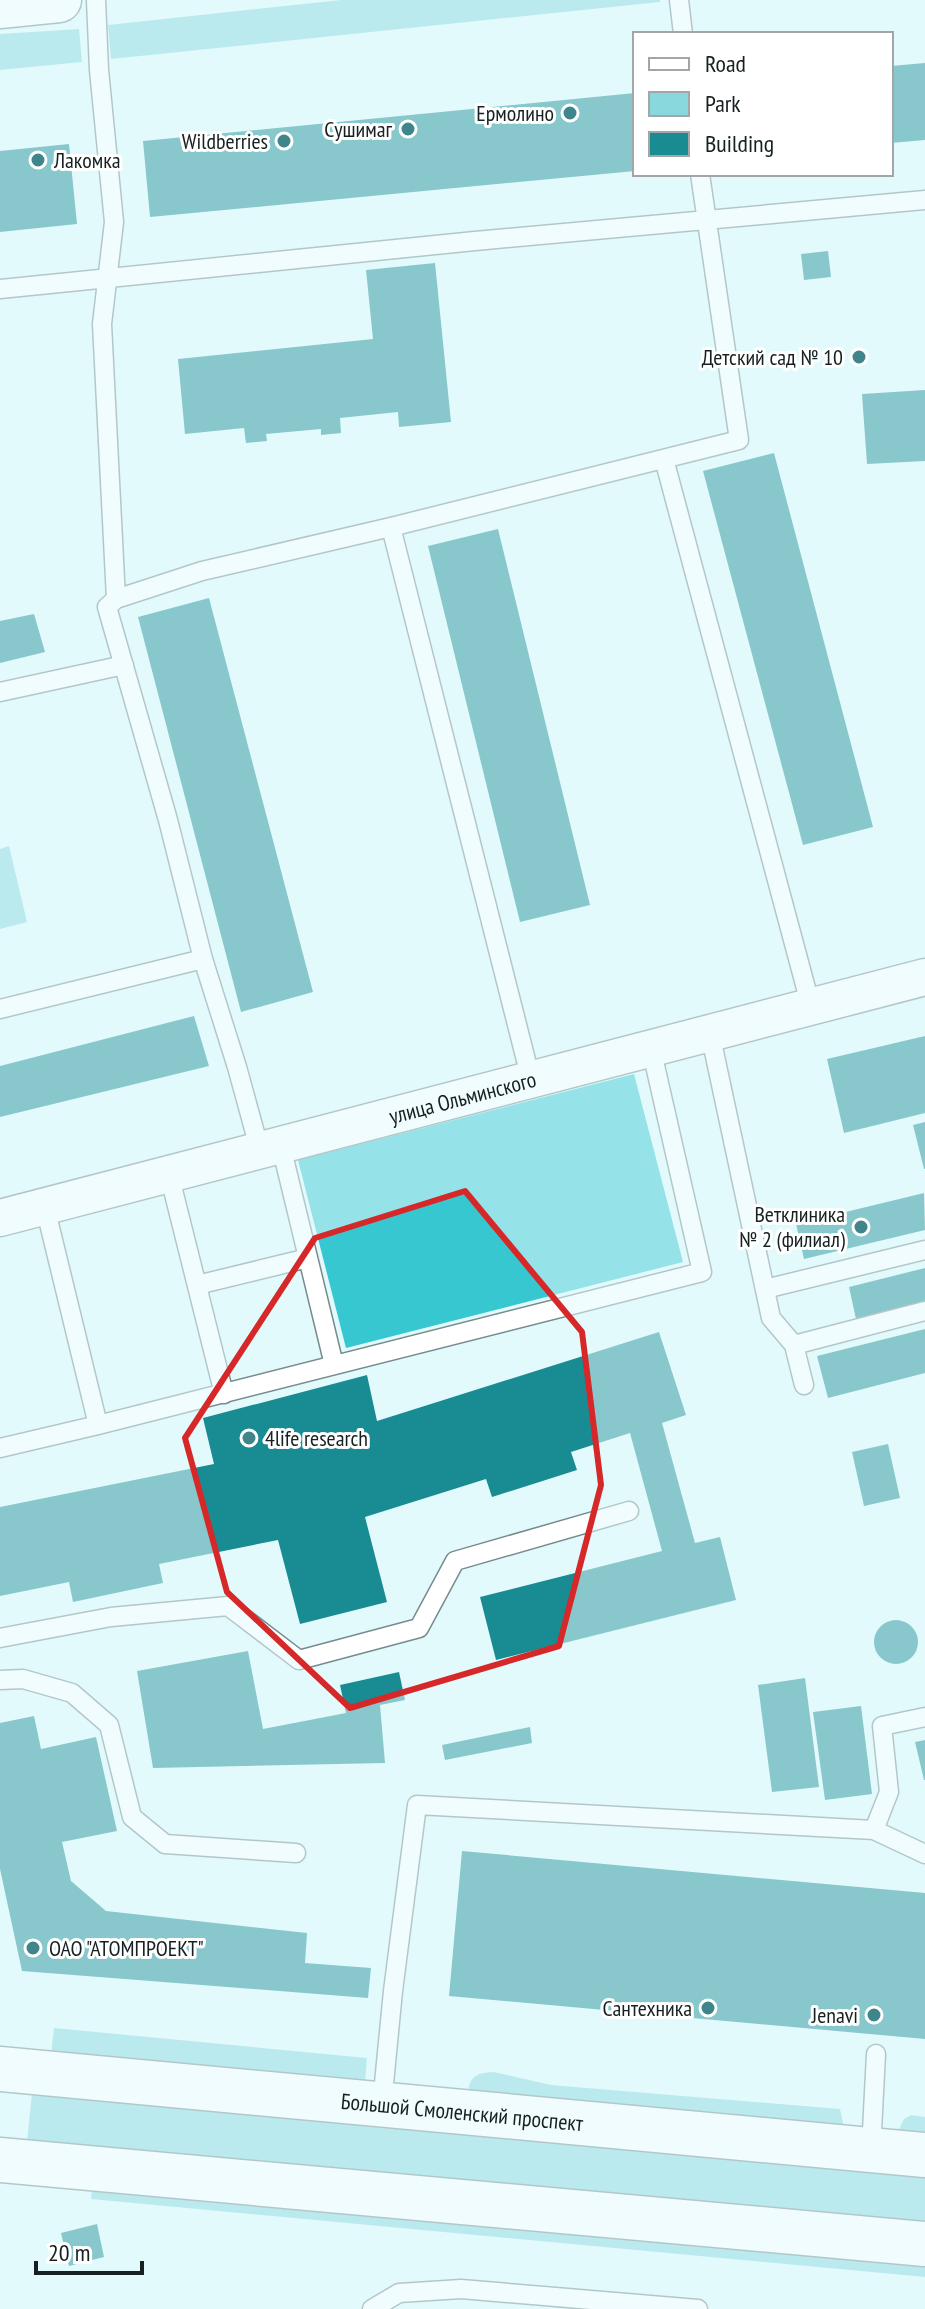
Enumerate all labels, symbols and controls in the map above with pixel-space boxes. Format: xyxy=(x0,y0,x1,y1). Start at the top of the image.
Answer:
legend xyxy=(633,32,893,176)
text: Road xyxy=(705,48,746,79)
text: Park xyxy=(705,88,741,119)
place label: Ермолино xyxy=(476,99,554,127)
marker: Ермолино xyxy=(561,104,579,122)
place label: Сушимаг xyxy=(324,115,392,143)
marker: Сушимаг xyxy=(399,120,417,138)
place label: Wildberries xyxy=(182,127,268,155)
text: Building xyxy=(705,128,774,159)
marker: Wildberries xyxy=(275,132,293,150)
place label: Лакомка xyxy=(53,146,120,174)
marker: Лакомка xyxy=(29,151,47,169)
place label: Детский сад № 10 xyxy=(702,343,843,371)
marker: Детский сад № 10 xyxy=(850,348,868,366)
street label: улица Ольминского xyxy=(386,1065,539,1130)
place label: Ветклиника № 2 (филиал) xyxy=(739,1200,846,1253)
marker: Ветклиника № 2 (филиал) xyxy=(852,1218,870,1236)
place label: 4life research xyxy=(265,1424,368,1452)
marker: 4life research xyxy=(240,1429,258,1447)
place label: ОАО "АТОМПРОЕКТ" xyxy=(49,1934,204,1962)
marker: ОАО "АТОМПРОЕКТ" xyxy=(24,1939,42,1957)
place label: Сантехника xyxy=(602,1994,692,2022)
marker: Сантехника xyxy=(699,1999,717,2017)
place label: Jenavi xyxy=(811,2001,858,2029)
marker: Jenavi xyxy=(865,2006,883,2024)
street label: Большой Смоленский проспект xyxy=(340,2087,585,2137)
scale bar xyxy=(36,2225,142,2275)
text: 20 m xyxy=(48,2237,90,2268)

